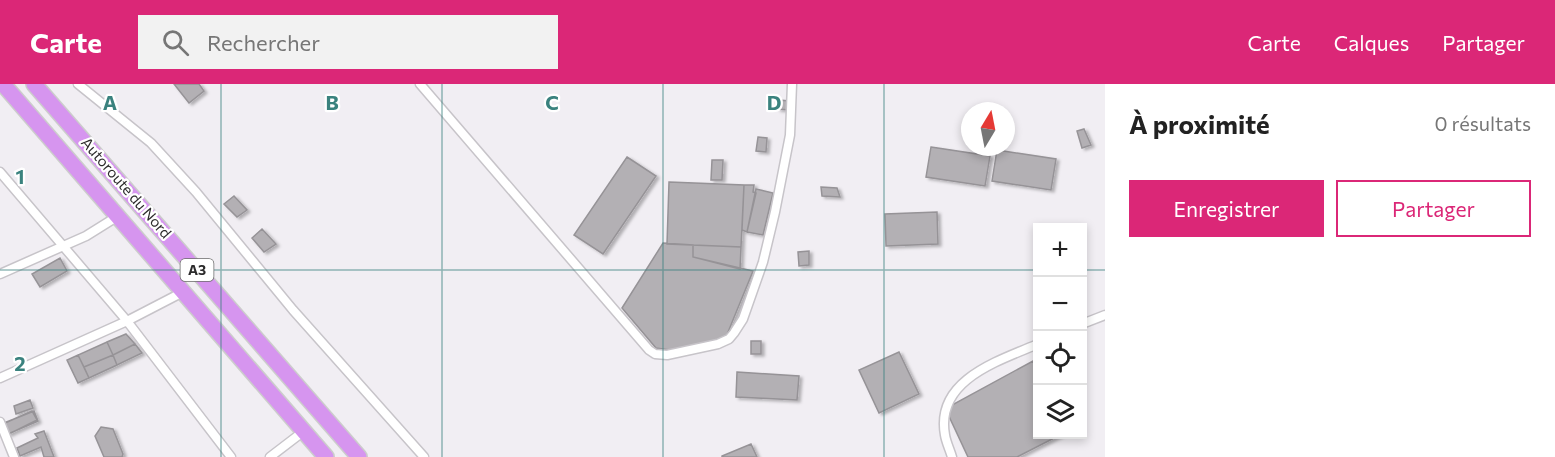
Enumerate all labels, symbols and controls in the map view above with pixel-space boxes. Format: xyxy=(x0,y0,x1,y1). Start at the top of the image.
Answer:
search box xyxy=(138,15,558,69)
text: Carte xyxy=(30,25,102,59)
icon: search xyxy=(159,26,192,59)
text: Rechercher xyxy=(207,29,320,56)
text: Carte xyxy=(1248,30,1301,55)
text: Calques xyxy=(1334,30,1409,55)
text: Partager xyxy=(1442,30,1525,55)
text: A xyxy=(103,90,117,114)
text: B xyxy=(325,90,339,114)
text: C xyxy=(545,90,559,114)
text: D xyxy=(767,90,781,114)
north arrow xyxy=(961,102,1015,156)
text: À proximité xyxy=(1129,108,1270,139)
text: 0 résultats xyxy=(1435,111,1531,135)
street label: Autoroute du Nord xyxy=(78,133,176,242)
text: 1 xyxy=(15,164,25,188)
button: Enregistrer xyxy=(1129,180,1324,237)
button: Partager xyxy=(1336,180,1531,237)
map controls xyxy=(1033,223,1087,439)
button: + xyxy=(1033,223,1087,277)
road number: A3 xyxy=(180,259,214,281)
button: − xyxy=(1033,277,1087,331)
button: locate xyxy=(1033,331,1087,385)
text: 2 xyxy=(14,351,26,375)
button: layers xyxy=(1033,385,1087,439)

